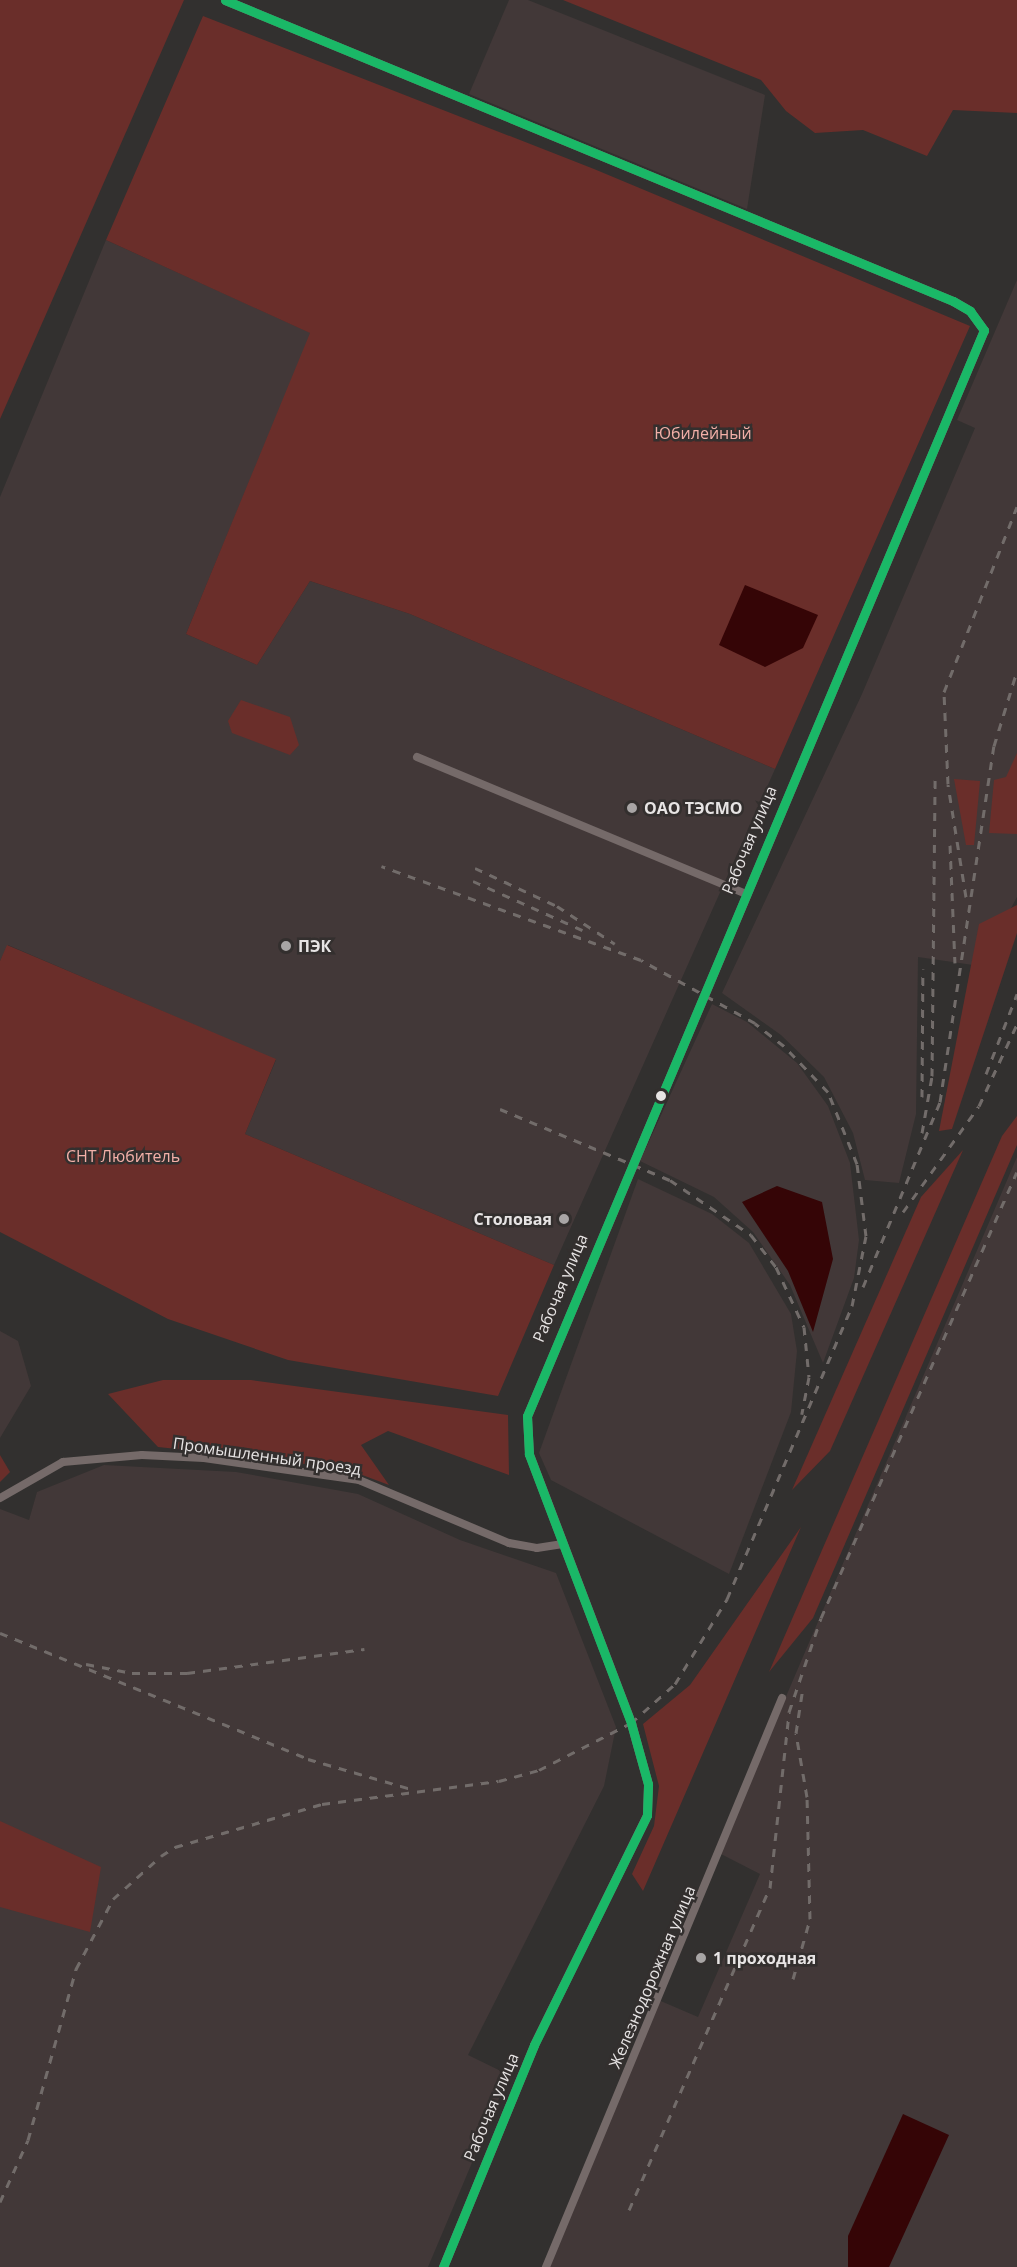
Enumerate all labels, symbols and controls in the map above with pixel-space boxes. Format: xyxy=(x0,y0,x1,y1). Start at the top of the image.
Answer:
park label: Юбилейный xyxy=(654,423,752,443)
street label: Рабочая улица xyxy=(718,783,780,897)
place label: ОАО ТЭСМО xyxy=(644,798,743,818)
marker: ОАО ТЭСМО xyxy=(625,801,639,815)
place label: ПЭК xyxy=(298,936,331,956)
marker: ПЭК xyxy=(279,939,293,953)
unlabelled marker xyxy=(655,1090,667,1102)
park label: СНТ Любитель xyxy=(66,1146,180,1166)
place label: Столовая xyxy=(474,1209,552,1229)
marker: Столовая xyxy=(557,1212,571,1226)
street label: Рабочая улица xyxy=(529,1231,591,1345)
street label: Промышленный проезд xyxy=(172,1433,362,1479)
street label: Железнодорожная улица xyxy=(605,1883,699,2071)
place label: 1 проходная xyxy=(713,1948,816,1968)
marker: 1 проходная xyxy=(694,1951,708,1965)
street label: Рабочая улица xyxy=(460,2050,522,2164)

